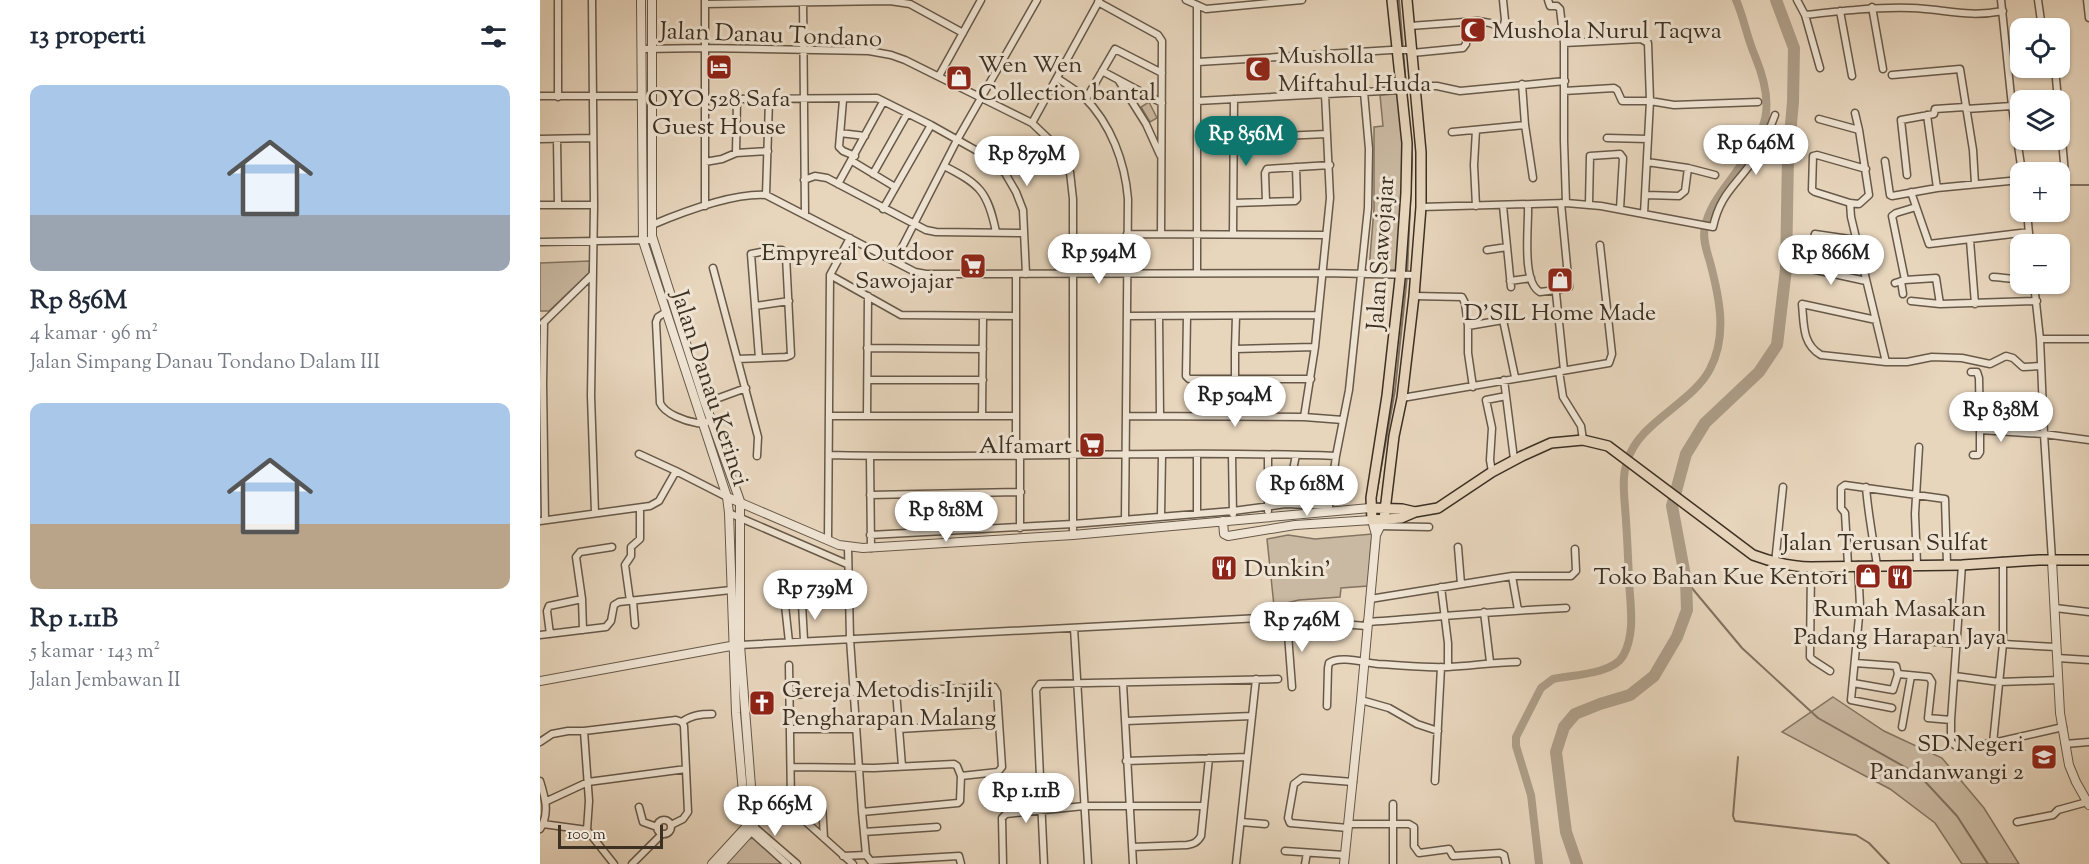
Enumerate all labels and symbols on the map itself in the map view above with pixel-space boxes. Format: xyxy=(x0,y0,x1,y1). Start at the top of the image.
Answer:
street label: Jalan Danau Tondano xyxy=(657,15,883,57)
mosque icon: Mushola Nurul Taqwa xyxy=(1458,15,1488,45)
place label: Mushola Nurul Taqwa xyxy=(1492,15,1722,49)
place label: Musholla Miftahul Huda xyxy=(1278,40,1431,102)
place label: Wen Wen Collection bantal xyxy=(978,49,1156,111)
hotel icon: OYO 528 Safa Guest House xyxy=(704,52,734,82)
mosque icon: Musholla Miftahul Huda xyxy=(1243,54,1273,84)
shop icon: Wen Wen Collection bantal xyxy=(944,63,974,93)
place label: OYO 528 Safa Guest House xyxy=(647,83,791,145)
pin: Rp 856M xyxy=(1191,116,1301,167)
pin: Rp 646M xyxy=(1701,125,1811,176)
pin: Rp 879M xyxy=(972,136,1082,187)
street label: Jalan Sawojajar xyxy=(1360,175,1404,333)
pin: Rp 594M xyxy=(1044,234,1154,285)
pin: Rp 866M xyxy=(1776,235,1886,286)
place label: Empyreal Outdoor Sawojajar xyxy=(761,237,954,299)
supermarket icon: Empyreal Outdoor Sawojajar xyxy=(958,251,988,281)
shop icon: D'SIL Home Made xyxy=(1545,265,1575,295)
street label: Jalan Danau Kerinci xyxy=(661,284,757,491)
place label: D'SIL Home Made xyxy=(1464,297,1656,331)
pin: Rp 504M xyxy=(1180,377,1290,428)
pin: Rp 838M xyxy=(1946,392,2056,443)
place label: Alfamart xyxy=(979,430,1072,464)
supermarket icon: Alfamart xyxy=(1077,430,1107,460)
pin: Rp 618M xyxy=(1252,466,1362,517)
pin: Rp 818M xyxy=(891,492,1001,543)
street label: Jalan Terusan Sulfat xyxy=(1780,527,1988,561)
restaurant icon: Dunkin' xyxy=(1209,553,1239,583)
place label: Dunkin' xyxy=(1244,553,1331,587)
place label: Toko Bahan Kue Kentori xyxy=(1593,561,1848,595)
shop icon: Toko Bahan Kue Kentori xyxy=(1853,561,1883,591)
restaurant icon: Rumah Masakan Padang Harapan Jaya xyxy=(1885,562,1915,592)
pin: Rp 739M xyxy=(760,570,870,621)
place label: Rumah Masakan Padang Harapan Jaya xyxy=(1793,593,2007,655)
pin: Rp 746M xyxy=(1247,602,1357,653)
place label: Gereja Metodis Injili Pengharapan Malang xyxy=(782,674,996,736)
church icon: Gereja Metodis Injili Pengharapan Malang xyxy=(747,688,777,718)
place label: SD Negeri Pandanwangi 2 xyxy=(1870,728,2024,790)
school or university icon: SD Negeri Pandanwangi 2 xyxy=(2029,742,2059,772)
pin: Rp 1.11B xyxy=(964,773,1088,824)
pin: Rp 665M xyxy=(720,786,830,837)
scale bar xyxy=(558,822,663,850)

